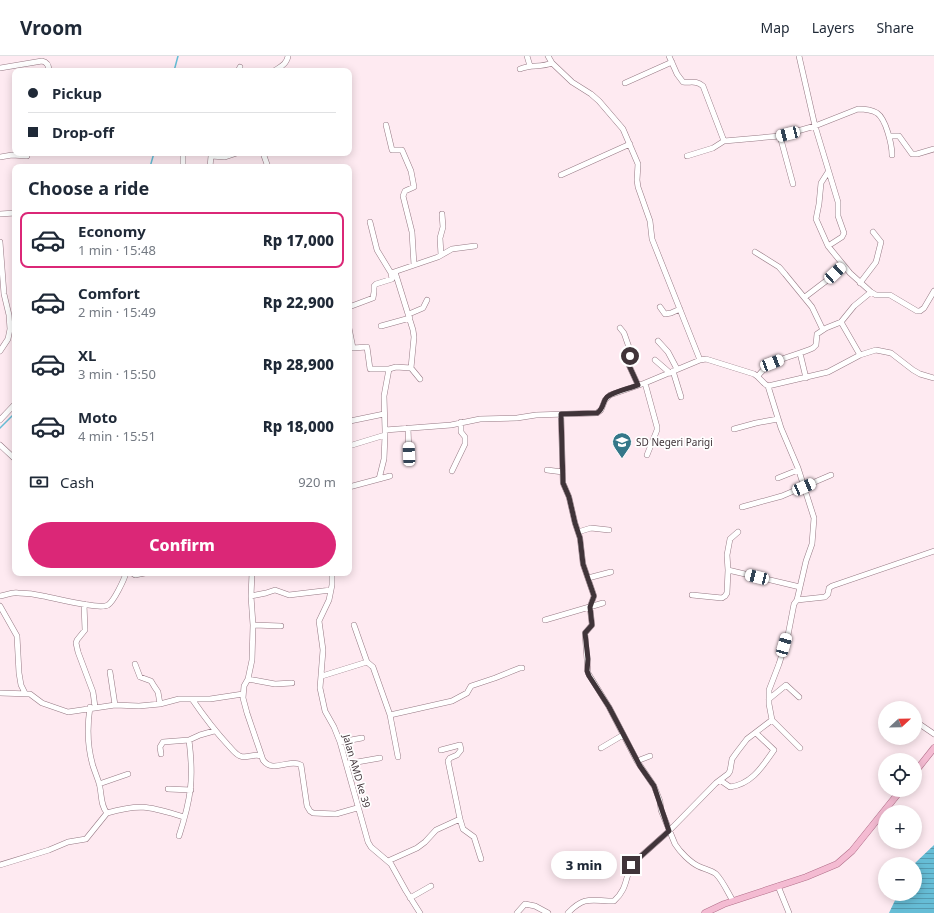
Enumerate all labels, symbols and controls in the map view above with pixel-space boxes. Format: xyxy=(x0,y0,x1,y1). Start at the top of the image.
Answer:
text: Vroom xyxy=(20,15,83,41)
text: Map xyxy=(761,18,790,37)
text: Layers xyxy=(812,18,854,37)
text: Share xyxy=(876,18,914,37)
text: Pickup xyxy=(52,83,102,103)
text: Drop-off xyxy=(52,122,114,142)
car xyxy=(775,125,801,143)
text: Choose a ride xyxy=(28,176,149,200)
text: Economy xyxy=(78,221,146,241)
icon: car xyxy=(30,222,66,258)
text: Rp 17,000 xyxy=(263,230,334,250)
text: 1 min · 15:48 xyxy=(78,241,156,259)
car xyxy=(822,260,848,286)
text: Comfort xyxy=(78,283,140,303)
icon: car xyxy=(30,284,66,320)
text: Rp 22,900 xyxy=(263,292,334,312)
text: 2 min · 15:49 xyxy=(78,303,156,321)
text: XL xyxy=(78,345,96,365)
icon: car xyxy=(30,346,66,382)
route start xyxy=(621,347,639,365)
car xyxy=(759,353,785,373)
text: Rp 28,900 xyxy=(263,354,334,374)
text: 3 min · 15:50 xyxy=(78,365,156,383)
text: Moto xyxy=(78,407,117,427)
icon: car xyxy=(30,408,66,444)
text: Rp 18,000 xyxy=(263,416,334,436)
text: 4 min · 15:51 xyxy=(78,427,156,445)
school or university icon: SD Negeri Parigi xyxy=(611,431,633,459)
place label: SD Negeri Parigi xyxy=(636,435,713,449)
car xyxy=(403,442,415,466)
icon: cash xyxy=(28,471,50,493)
text: Cash xyxy=(60,472,94,492)
text: 920 m xyxy=(298,473,336,491)
car xyxy=(791,477,817,497)
button: Confirm xyxy=(28,522,336,568)
car xyxy=(744,568,770,586)
car xyxy=(775,632,793,658)
north arrow xyxy=(878,701,922,745)
map controls xyxy=(878,701,922,901)
street label: Jalan AMD ke 39 xyxy=(340,732,374,810)
button: locate xyxy=(878,753,922,797)
button: + xyxy=(878,805,922,849)
callout: 3 min xyxy=(551,851,617,879)
text: 3 min xyxy=(566,856,602,874)
route end xyxy=(622,856,640,874)
button: − xyxy=(878,857,922,901)

